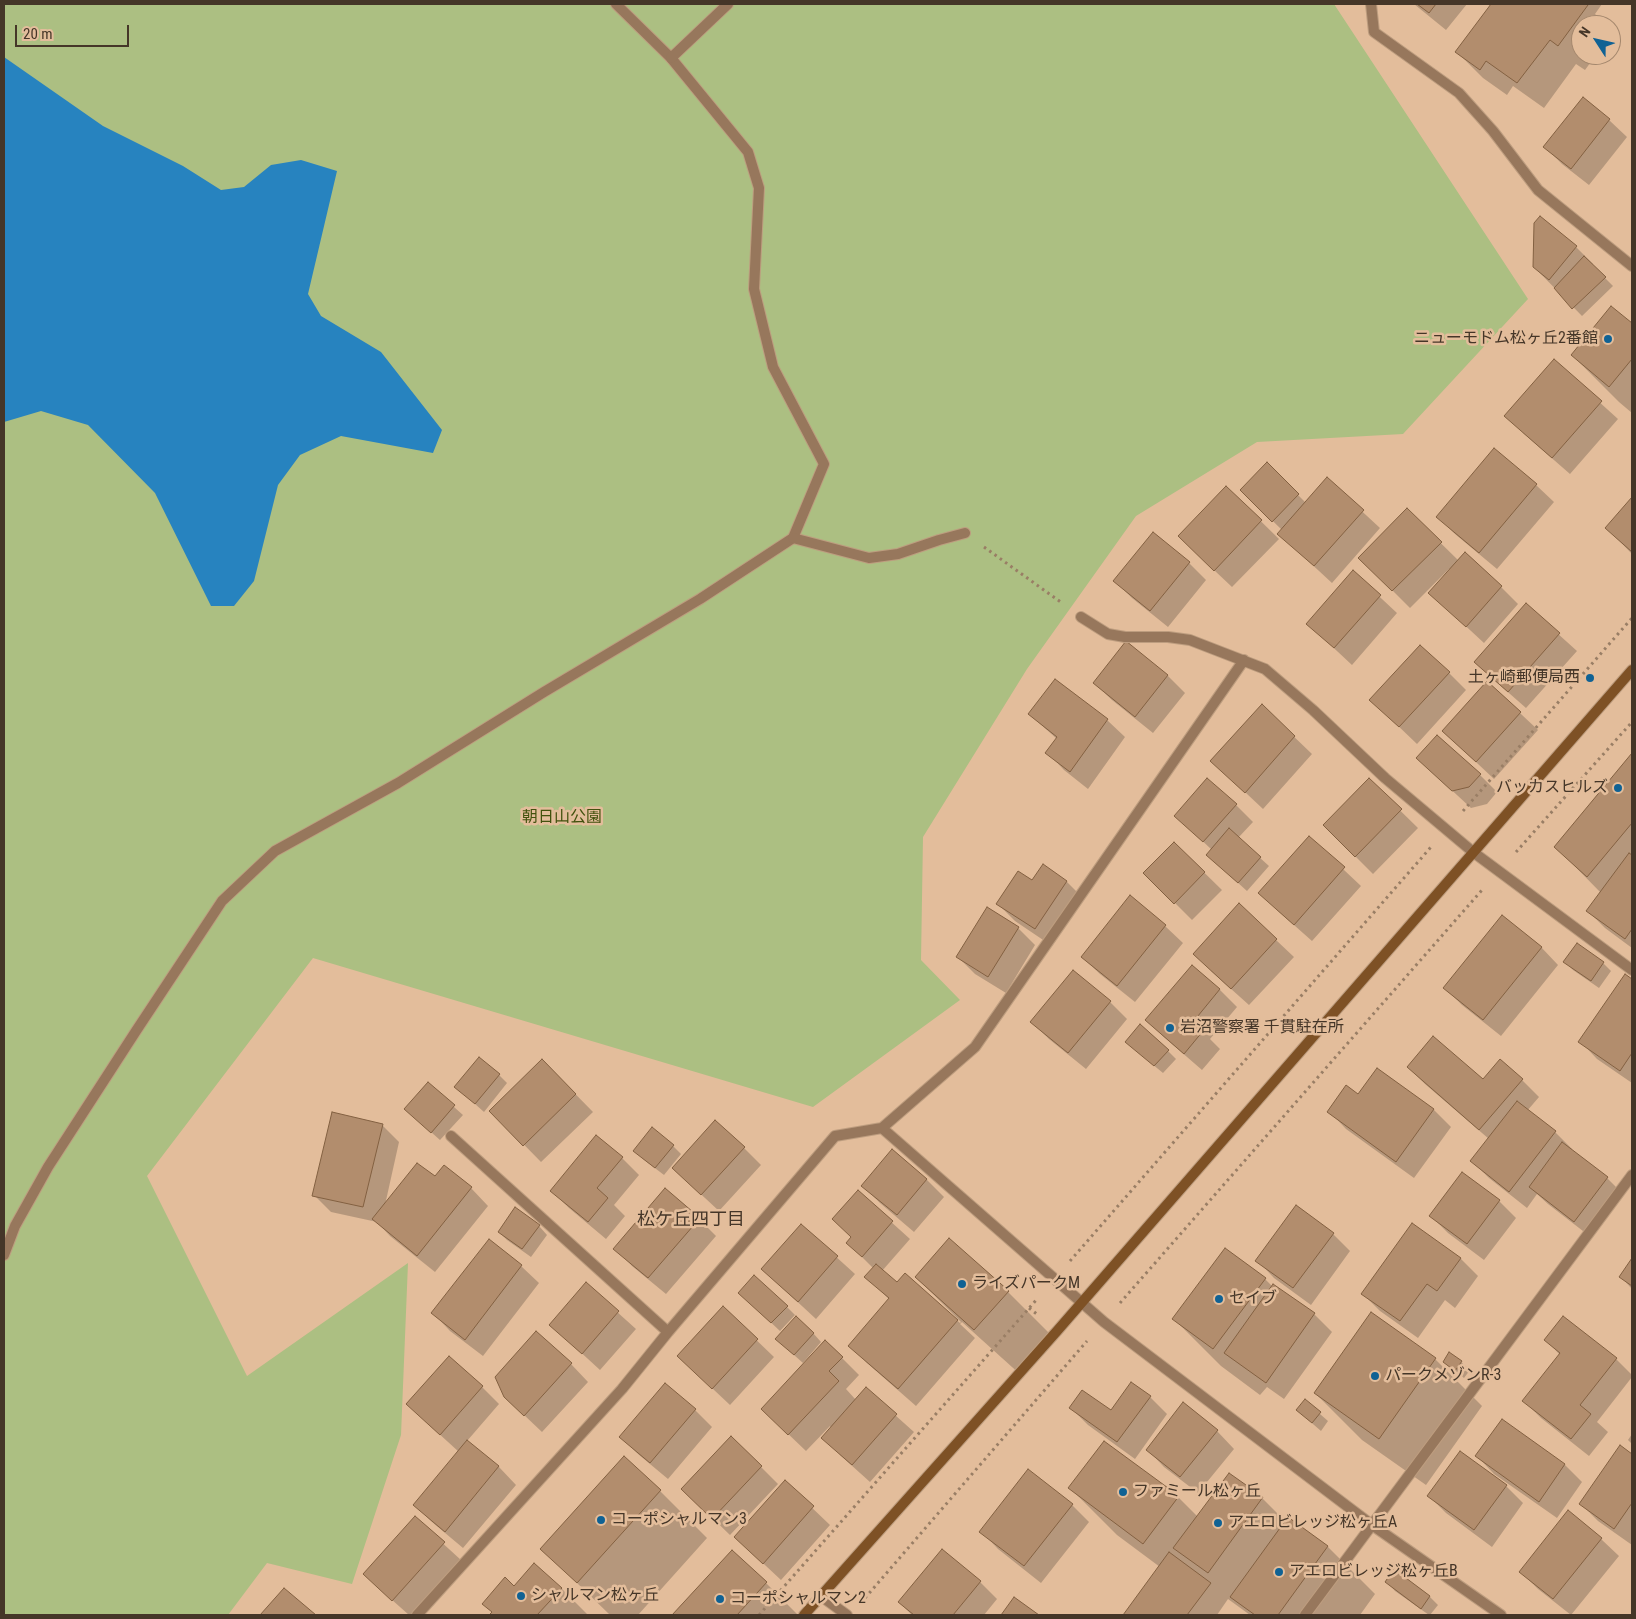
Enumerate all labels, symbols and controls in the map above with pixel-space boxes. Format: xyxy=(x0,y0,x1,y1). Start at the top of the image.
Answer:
scale bar xyxy=(18,15,131,47)
north arrow xyxy=(1571,15,1621,65)
text: N xyxy=(1576,24,1594,40)
text: 20 m xyxy=(23,25,53,43)
place label: ニューモドム松ヶ丘2番館 xyxy=(1414,329,1598,349)
marker: ニューモドム松ヶ丘2番館 xyxy=(1602,333,1614,345)
place label: 土ヶ崎郵便局西 xyxy=(1468,668,1580,688)
marker: 土ヶ崎郵便局西 xyxy=(1584,672,1596,684)
place label: バッカスヒルズ xyxy=(1496,778,1608,798)
marker: バッカスヒルズ xyxy=(1612,782,1624,794)
park label: 朝日山公園 xyxy=(522,808,602,828)
place label: 岩沼警察署 千貫駐在所 xyxy=(1180,1018,1344,1038)
marker: 岩沼警察署 千貫駐在所 xyxy=(1164,1022,1176,1034)
district label: 松ケ丘四丁目 xyxy=(637,1209,745,1231)
place label: ライズパークM xyxy=(972,1274,1080,1294)
marker: ライズパークM xyxy=(956,1278,968,1290)
place label: セイブ xyxy=(1229,1289,1277,1309)
marker: セイブ xyxy=(1213,1293,1225,1305)
place label: パークメゾンR-3 xyxy=(1385,1366,1501,1386)
marker: パークメゾンR-3 xyxy=(1369,1370,1381,1382)
place label: ファミール松ヶ丘 xyxy=(1133,1482,1261,1502)
marker: ファミール松ヶ丘 xyxy=(1117,1486,1129,1498)
place label: コーポシャルマン3 xyxy=(611,1510,747,1530)
place label: アエロビレッジ松ヶ丘A xyxy=(1228,1513,1397,1533)
marker: コーポシャルマン3 xyxy=(595,1514,607,1526)
marker: アエロビレッジ松ヶ丘A xyxy=(1212,1517,1224,1529)
place label: アエロビレッジ松ヶ丘B xyxy=(1289,1562,1458,1582)
marker: アエロビレッジ松ヶ丘B xyxy=(1273,1566,1285,1578)
place label: シャルマン松ヶ丘 xyxy=(531,1586,659,1606)
place label: コーポシャルマン2 xyxy=(730,1589,866,1609)
marker: シャルマン松ヶ丘 xyxy=(515,1590,527,1602)
marker: コーポシャルマン2 xyxy=(714,1593,726,1605)

